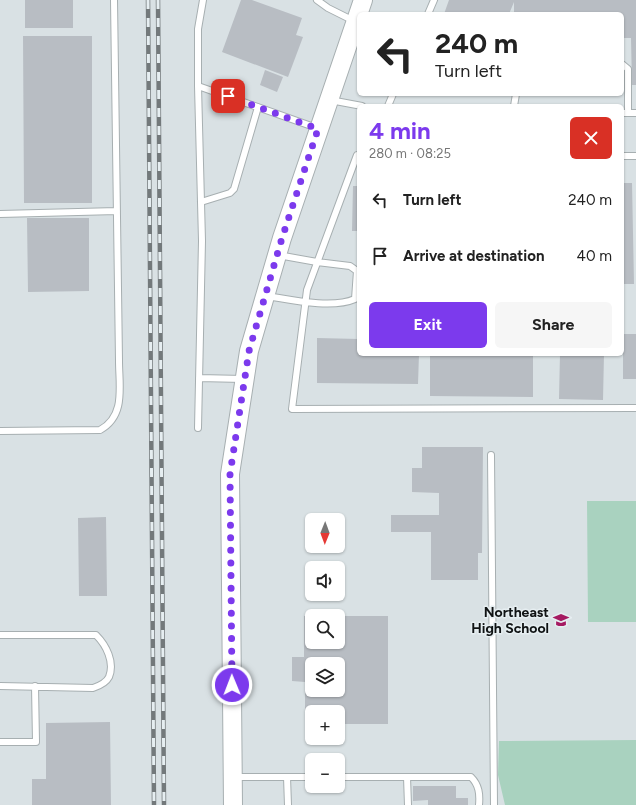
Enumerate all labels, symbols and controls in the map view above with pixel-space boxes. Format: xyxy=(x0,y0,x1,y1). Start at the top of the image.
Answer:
text: 240 m xyxy=(435,26,518,60)
icon: left xyxy=(369,28,421,80)
text: Turn left xyxy=(435,60,502,82)
pin xyxy=(211,79,245,113)
icon: arrive xyxy=(217,85,239,107)
text: 4 min xyxy=(369,116,431,145)
button: close xyxy=(570,117,612,159)
text: 280 m · 08:25 xyxy=(369,146,451,161)
icon: left xyxy=(369,189,391,211)
text: Turn left xyxy=(403,191,461,209)
text: 240 m xyxy=(568,191,612,209)
icon: arrive xyxy=(369,245,391,267)
text: Arrive at destination xyxy=(403,247,544,265)
text: 40 m xyxy=(577,247,612,265)
button: Exit xyxy=(369,302,487,348)
button: Share xyxy=(495,302,612,348)
north arrow xyxy=(305,513,345,553)
map controls xyxy=(305,513,345,793)
button: sound xyxy=(305,561,345,601)
place label: Northeast High School xyxy=(471,604,549,637)
button: search xyxy=(305,609,345,649)
school or university icon: Northeast High School xyxy=(552,611,570,629)
button: layers xyxy=(305,657,345,697)
position arrow xyxy=(211,664,253,706)
button: + xyxy=(305,705,345,745)
button: − xyxy=(305,753,345,793)

